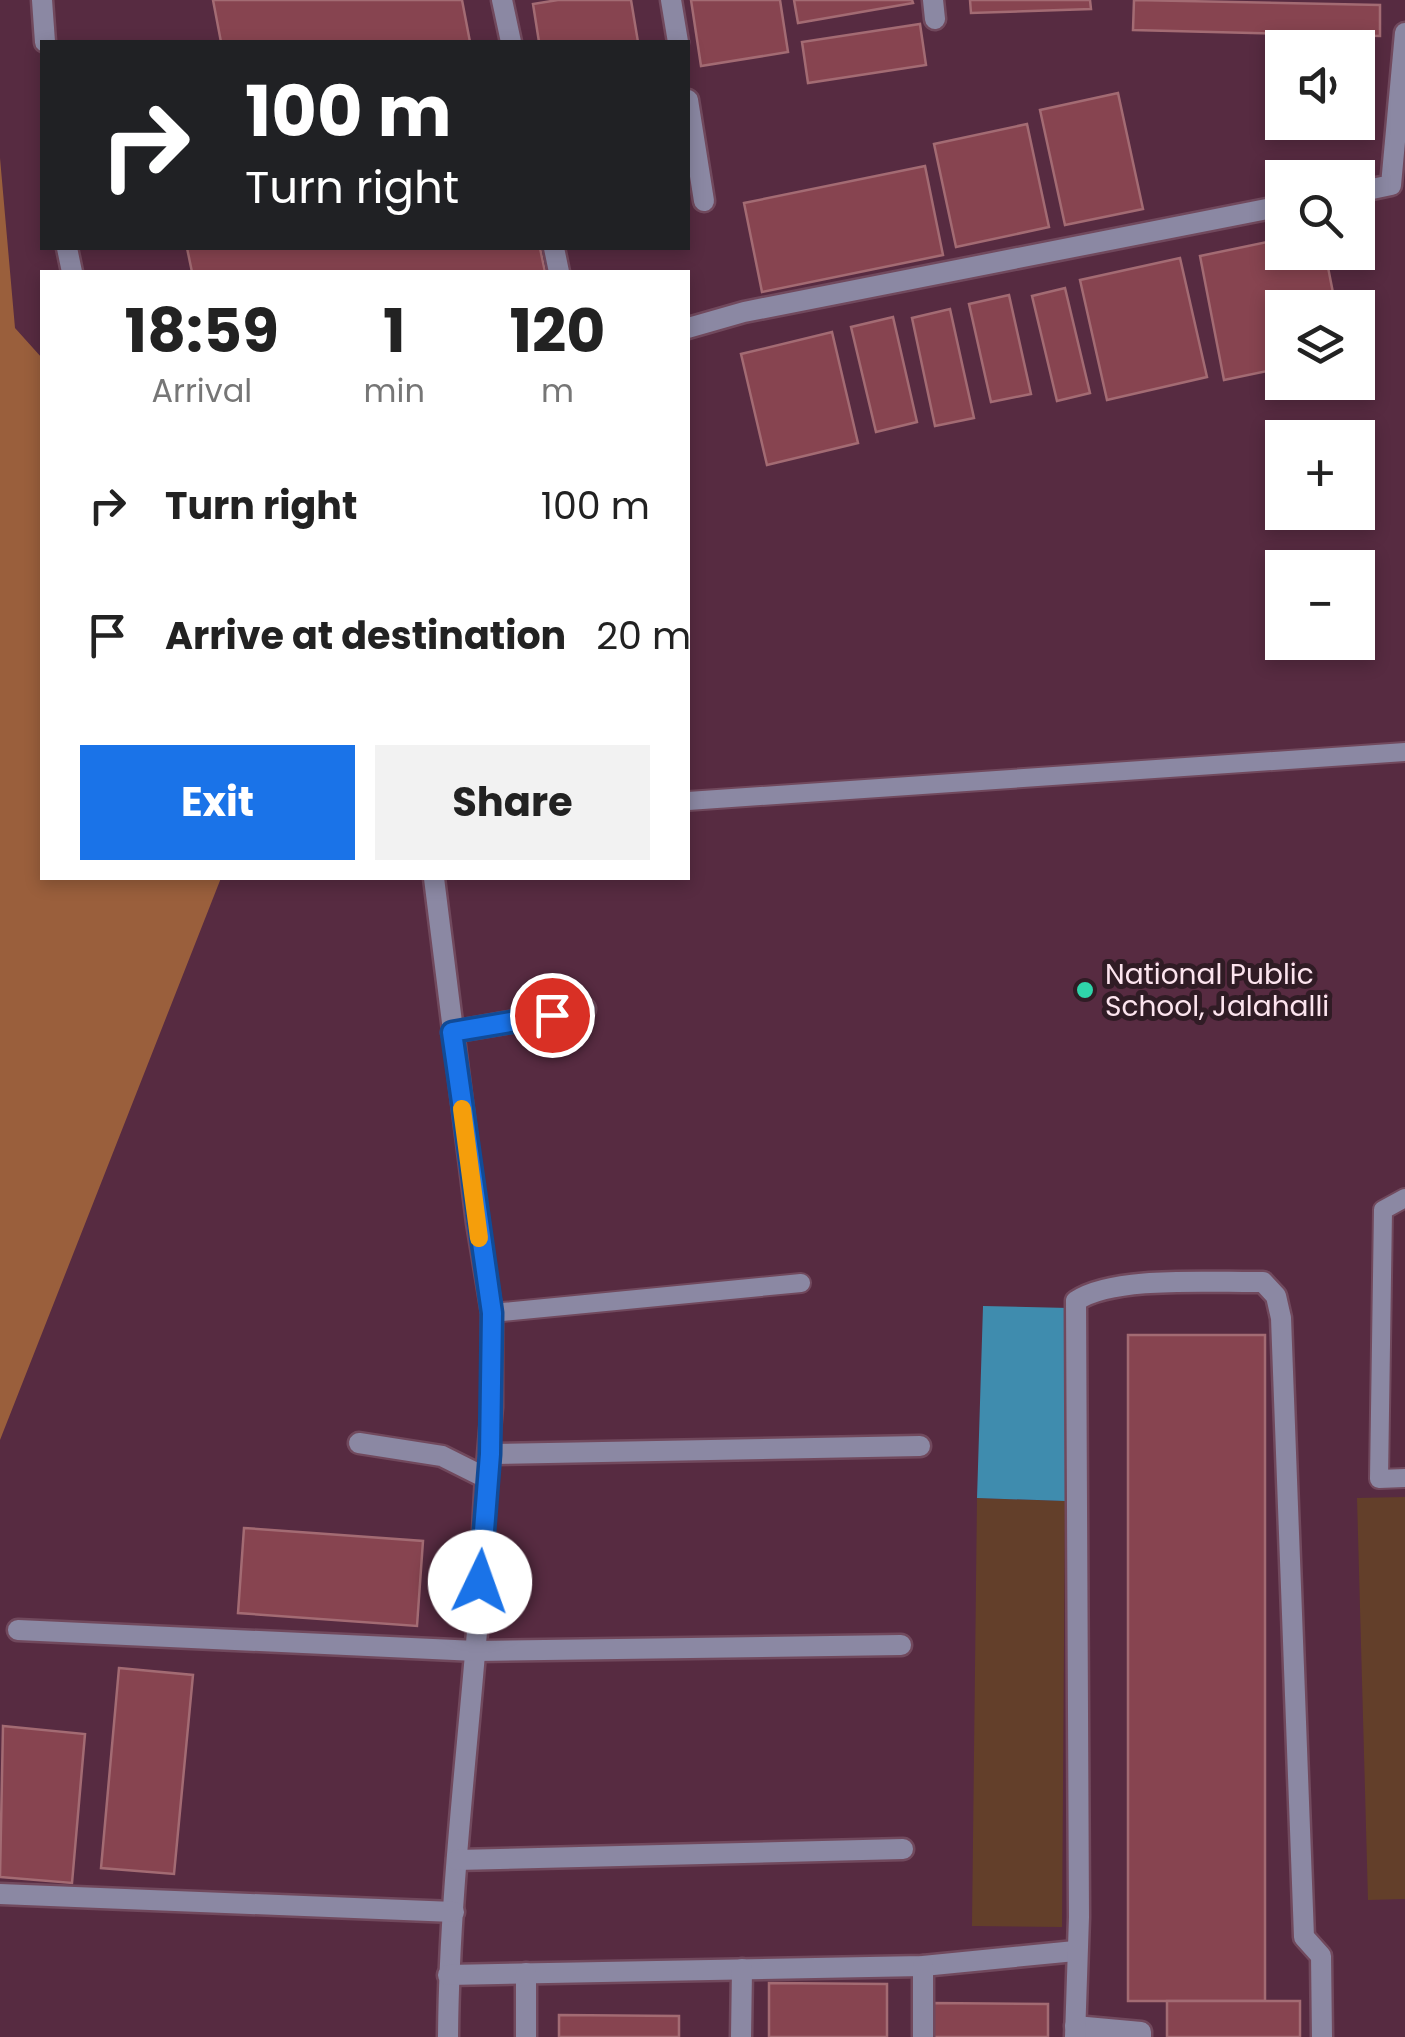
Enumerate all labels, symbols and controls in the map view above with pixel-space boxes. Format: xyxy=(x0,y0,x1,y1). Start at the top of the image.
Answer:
map controls xyxy=(1265,30,1375,660)
button: sound xyxy=(1265,30,1375,140)
text: 100 m xyxy=(245,62,452,161)
icon: right xyxy=(80,80,210,210)
text: Turn right xyxy=(245,156,459,219)
button: search xyxy=(1265,160,1375,270)
text: 18:59 xyxy=(125,289,279,373)
text: 1 xyxy=(383,289,405,373)
text: 120 xyxy=(509,289,605,373)
button: layers xyxy=(1265,290,1375,400)
text: Arrival xyxy=(151,368,252,413)
text: min xyxy=(364,368,425,413)
text: m xyxy=(541,368,574,413)
button: + xyxy=(1265,420,1375,530)
icon: right xyxy=(80,478,135,533)
text: Turn right xyxy=(165,479,357,532)
text: 100 m xyxy=(541,479,650,532)
button: − xyxy=(1265,550,1375,660)
icon: arrive xyxy=(80,608,135,663)
text: Arrive at destination xyxy=(165,609,566,662)
text: 20 m xyxy=(596,609,691,662)
button: Exit xyxy=(80,745,355,860)
button: Share xyxy=(375,745,650,860)
place label: National Public School, Jalahalli xyxy=(1105,955,1329,1026)
pin xyxy=(510,973,595,1058)
marker: National Public School, Jalahalli xyxy=(1074,979,1096,1001)
icon: arrive xyxy=(525,988,580,1043)
position arrow xyxy=(428,1530,532,1634)

